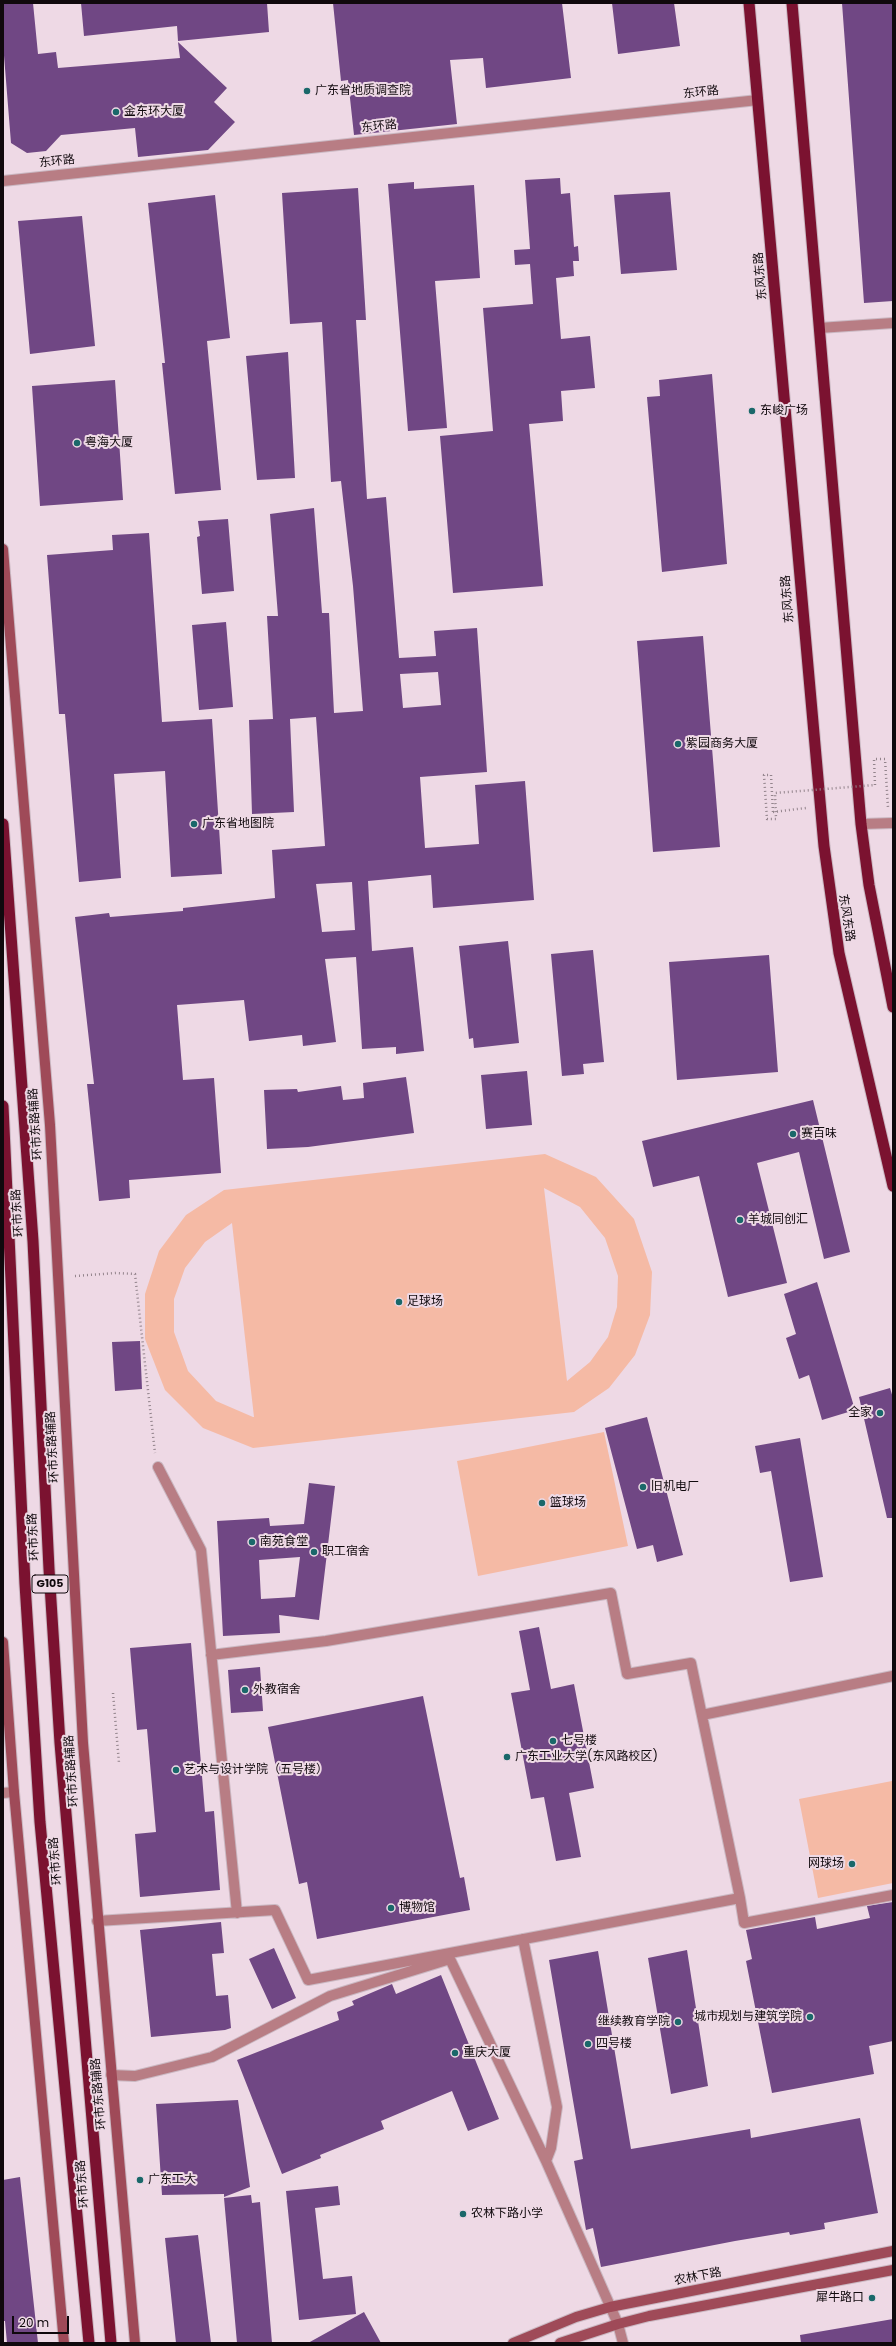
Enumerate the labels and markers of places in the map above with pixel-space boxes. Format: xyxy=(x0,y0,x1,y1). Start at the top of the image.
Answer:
place label: 广东省地质调查院 xyxy=(315,84,411,98)
marker: 广东省地质调查院 xyxy=(302,86,312,96)
place label: 金东环大厦 xyxy=(124,105,184,119)
marker: 金东环大厦 xyxy=(111,107,121,117)
place label: 东峻广场 xyxy=(760,404,808,418)
marker: 东峻广场 xyxy=(747,406,757,416)
place label: 粤海大厦 xyxy=(85,436,133,450)
marker: 粤海大厦 xyxy=(72,438,82,448)
place label: 紫园商务大厦 xyxy=(686,737,758,751)
marker: 紫园商务大厦 xyxy=(673,739,683,749)
place label: 广东省地图院 xyxy=(202,817,274,831)
marker: 广东省地图院 xyxy=(189,819,199,829)
place label: 赛百味 xyxy=(801,1127,837,1141)
marker: 赛百味 xyxy=(788,1129,798,1139)
place label: 羊城同创汇 xyxy=(748,1213,808,1227)
marker: 羊城同创汇 xyxy=(735,1215,745,1225)
place label: 足球场 xyxy=(407,1295,443,1309)
marker: 足球场 xyxy=(394,1297,404,1307)
place label: 全家 xyxy=(848,1406,872,1420)
marker: 全家 xyxy=(875,1408,885,1418)
place label: 旧机电厂 xyxy=(651,1480,699,1494)
marker: 旧机电厂 xyxy=(638,1482,648,1492)
place label: 篮球场 xyxy=(550,1496,586,1510)
marker: 篮球场 xyxy=(537,1498,547,1508)
place label: 南苑食堂 xyxy=(260,1535,308,1549)
marker: 南苑食堂 xyxy=(247,1537,257,1547)
place label: 职工宿舍 xyxy=(322,1545,370,1559)
marker: 职工宿舍 xyxy=(309,1547,319,1557)
place label: 外教宿舍 xyxy=(253,1683,301,1697)
marker: 外教宿舍 xyxy=(240,1685,250,1695)
place label: 七号楼 xyxy=(561,1734,597,1748)
marker: 七号楼 xyxy=(548,1736,558,1746)
place label: 广东工业大学(东风路校区) xyxy=(515,1750,658,1764)
marker: 广东工业大学(东风路校区) xyxy=(502,1752,512,1762)
place label: 艺术与设计学院（五号楼） xyxy=(184,1763,328,1777)
marker: 艺术与设计学院（五号楼） xyxy=(171,1765,181,1775)
place label: 网球场 xyxy=(808,1857,844,1871)
marker: 网球场 xyxy=(847,1859,857,1869)
place label: 博物馆 xyxy=(399,1901,435,1915)
marker: 博物馆 xyxy=(386,1903,396,1913)
place label: 城市规划与建筑学院 xyxy=(694,2010,802,2024)
marker: 城市规划与建筑学院 xyxy=(805,2012,815,2022)
place label: 继续教育学院 xyxy=(598,2015,670,2029)
marker: 继续教育学院 xyxy=(673,2017,683,2027)
place label: 四号楼 xyxy=(596,2037,632,2051)
marker: 四号楼 xyxy=(583,2039,593,2049)
place label: 重庆大厦 xyxy=(463,2046,511,2060)
marker: 重庆大厦 xyxy=(450,2048,460,2058)
place label: 广东工大 xyxy=(148,2173,196,2187)
marker: 广东工大 xyxy=(135,2175,145,2185)
place label: 农林下路小学 xyxy=(471,2207,543,2221)
marker: 农林下路小学 xyxy=(458,2209,468,2219)
place label: 犀牛路口 xyxy=(816,2291,864,2305)
marker: 犀牛路口 xyxy=(867,2293,877,2303)

